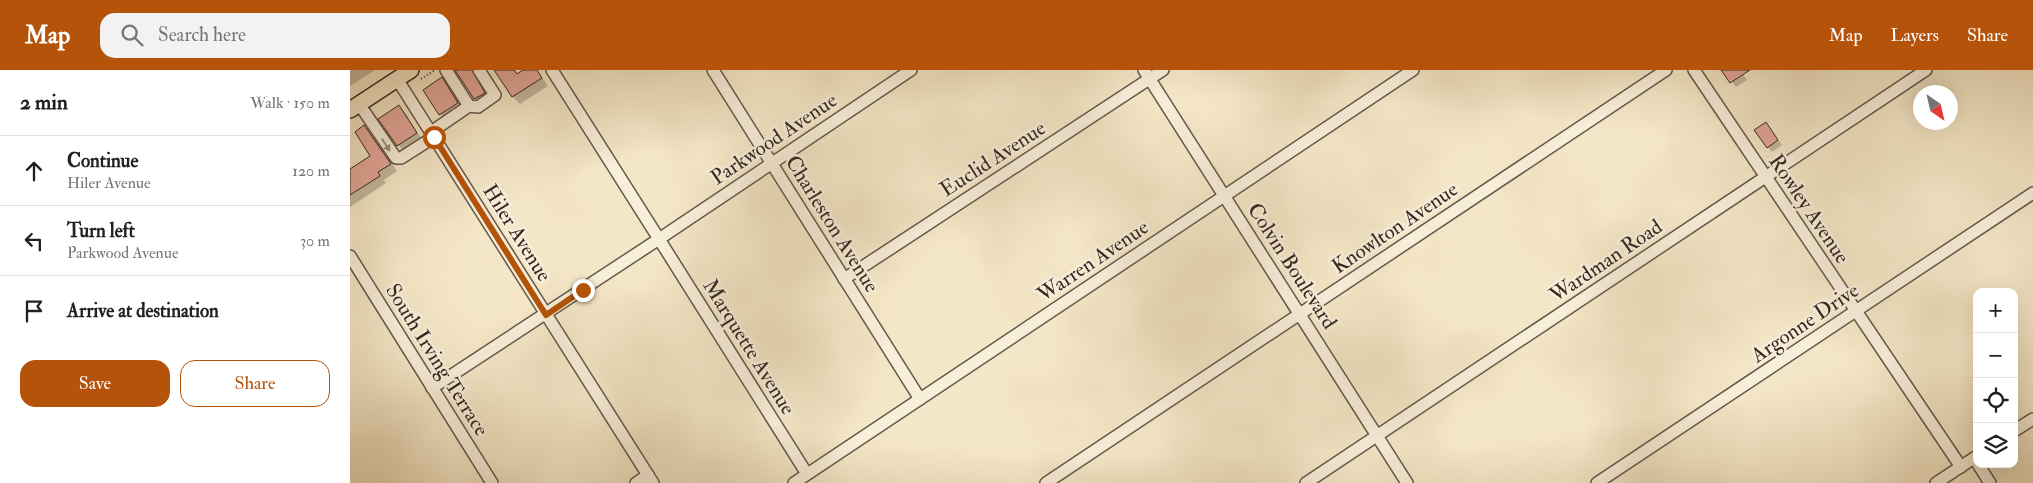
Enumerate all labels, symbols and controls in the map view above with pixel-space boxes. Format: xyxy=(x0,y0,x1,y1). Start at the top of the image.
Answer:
search box xyxy=(100,13,450,58)
text: Map xyxy=(25,20,70,51)
icon: search xyxy=(118,21,146,49)
text: Search here xyxy=(158,23,246,47)
text: Map xyxy=(1829,24,1863,47)
text: Layers xyxy=(1891,24,1939,47)
text: Share xyxy=(1967,24,2008,47)
north arrow xyxy=(1913,85,1958,130)
street label: Parkwood Avenue xyxy=(706,87,843,191)
text: 2 min xyxy=(20,89,68,116)
text: Walk · 150 m xyxy=(250,93,330,113)
street label: Euclid Avenue xyxy=(935,115,1051,203)
route start xyxy=(423,126,446,149)
one-way arrow xyxy=(381,138,390,151)
text: Continue xyxy=(67,149,138,173)
street label: Rowley Avenue xyxy=(1763,149,1856,269)
street label: Charleston Avenue xyxy=(779,150,885,298)
icon: ahead xyxy=(20,157,48,185)
text: 120 m xyxy=(292,161,330,181)
text: Hiler Avenue xyxy=(67,173,151,193)
street label: Knowlton Avenue xyxy=(1327,176,1463,280)
street label: Hiler Avenue xyxy=(476,179,558,287)
street label: Colvin Boulevard xyxy=(1241,198,1343,335)
street label: Wardman Road xyxy=(1544,213,1668,309)
street label: Warren Avenue xyxy=(1031,214,1154,309)
text: Turn left xyxy=(67,219,135,243)
icon: left xyxy=(20,227,48,255)
text: 30 m xyxy=(300,231,330,251)
text: Parkwood Avenue xyxy=(67,243,179,263)
street label: Marquette Avenue xyxy=(697,274,802,420)
street label: Argonne Drive xyxy=(1745,277,1864,370)
street label: South Irving Terrace xyxy=(379,279,495,441)
route end xyxy=(572,279,595,302)
map controls xyxy=(1973,288,2018,468)
button: + xyxy=(1973,288,2018,333)
icon: arrive xyxy=(20,297,48,325)
text: Arrive at destination xyxy=(67,299,219,323)
button: − xyxy=(1973,333,2018,378)
button: Save xyxy=(20,360,170,407)
button: Share xyxy=(180,360,330,407)
button: locate xyxy=(1973,378,2018,423)
button: layers xyxy=(1973,423,2018,468)

